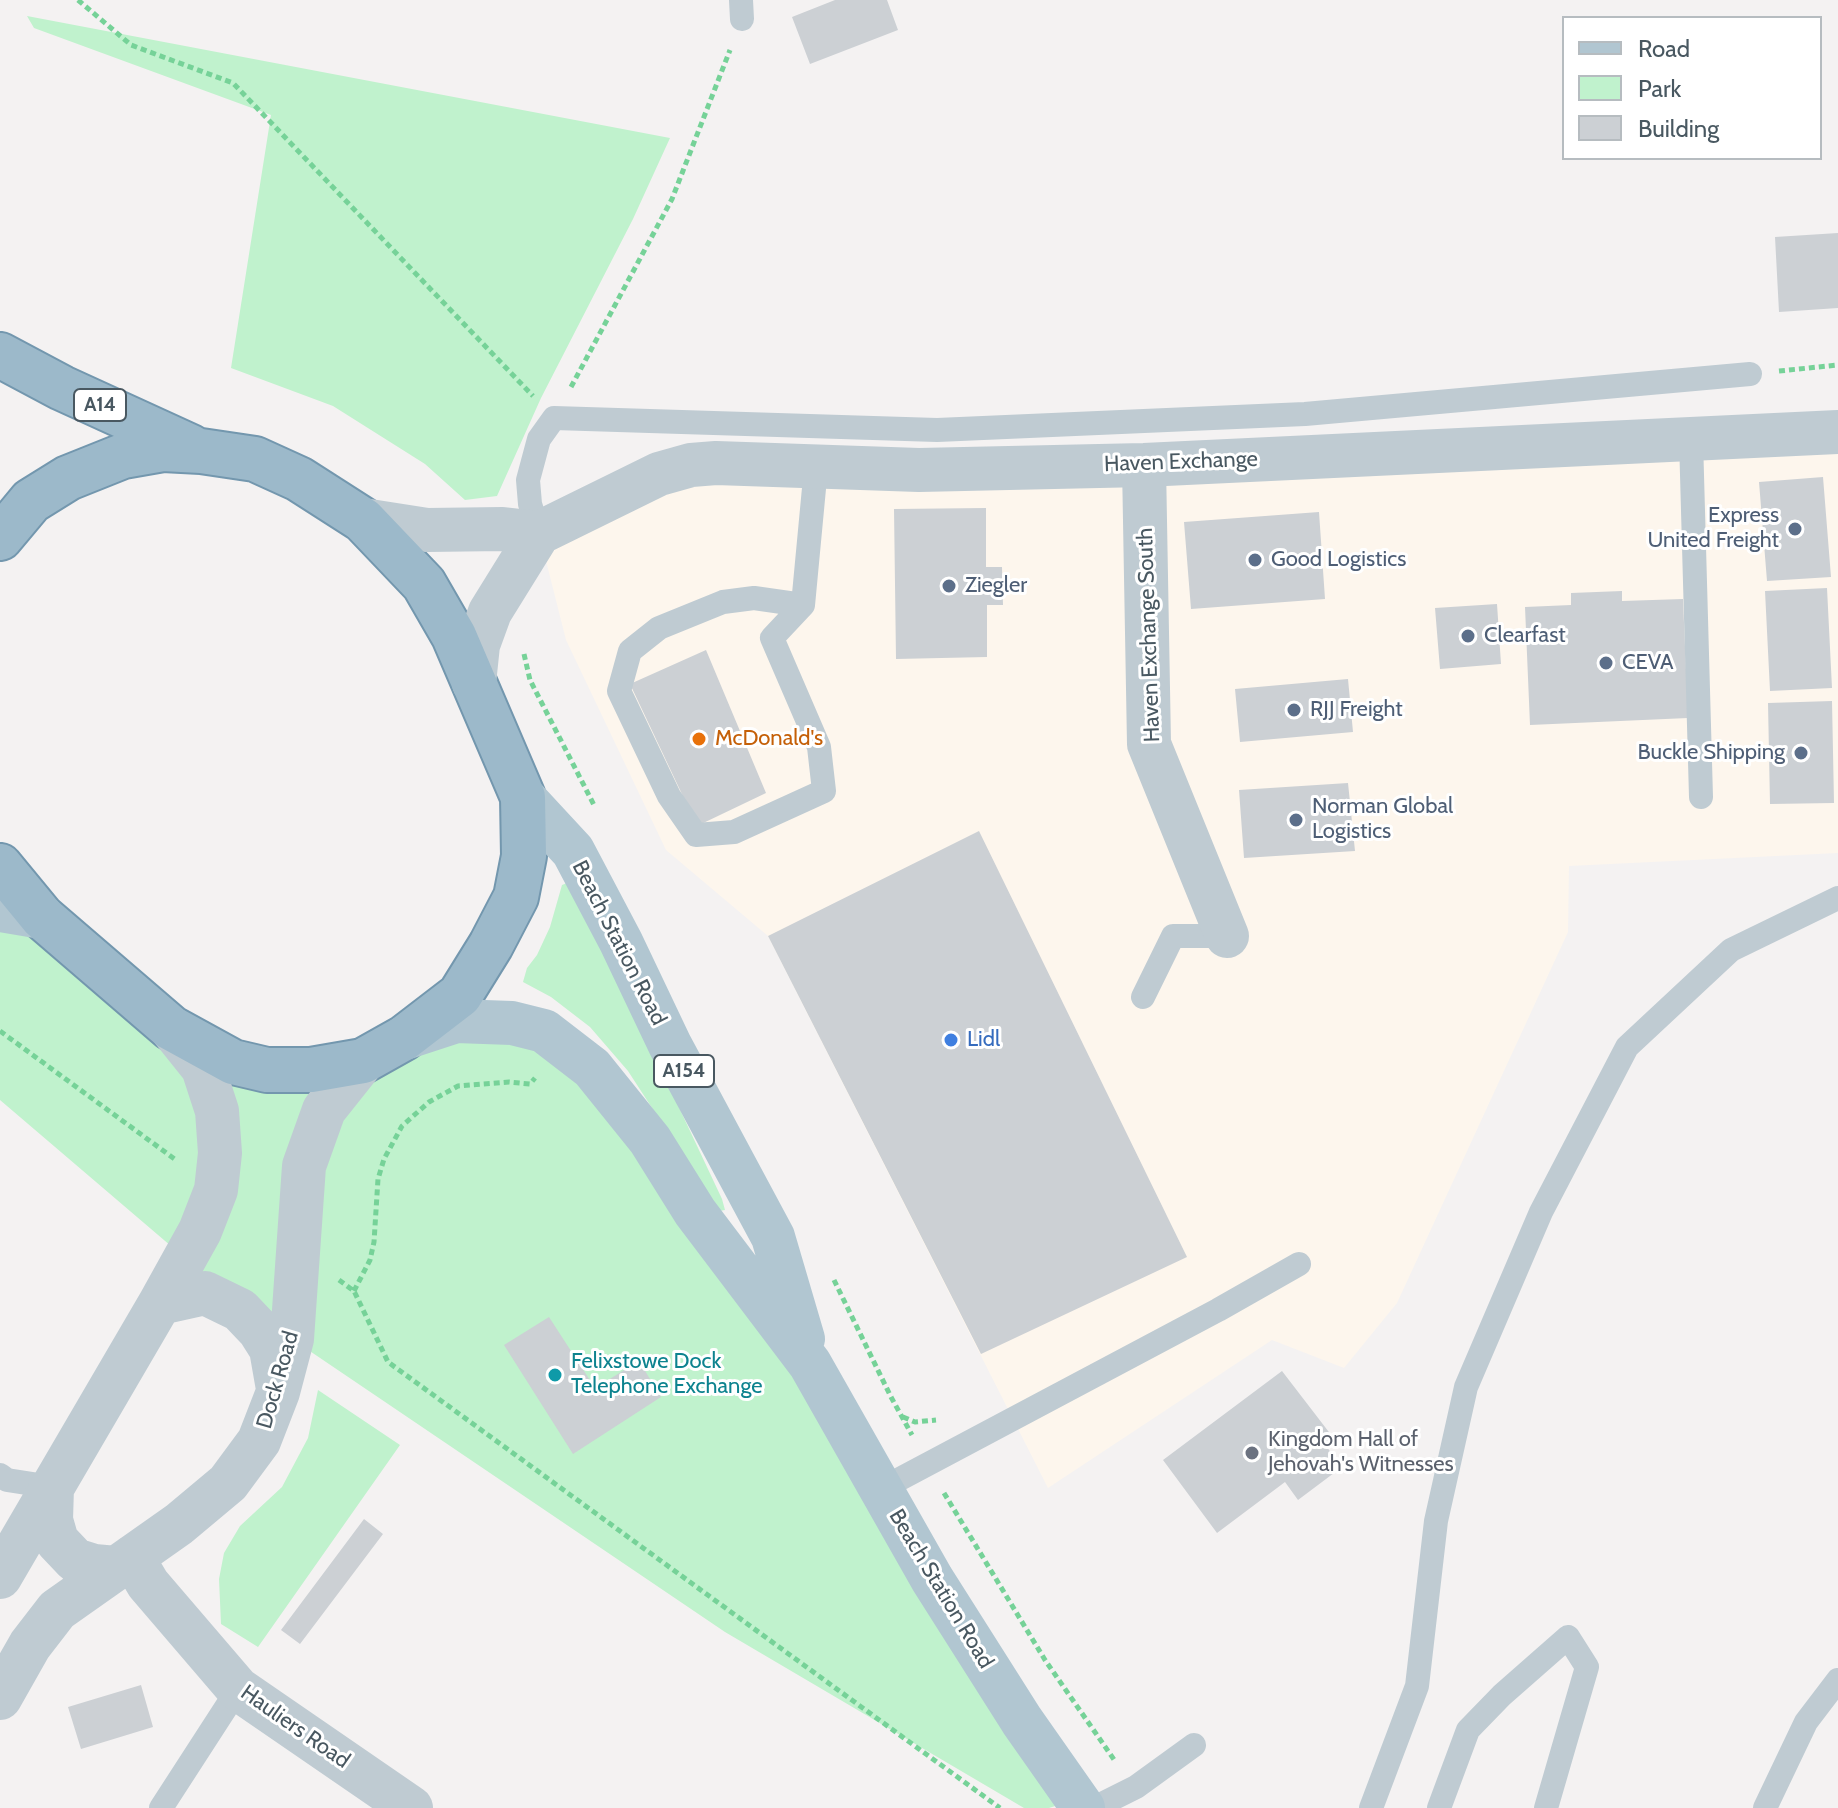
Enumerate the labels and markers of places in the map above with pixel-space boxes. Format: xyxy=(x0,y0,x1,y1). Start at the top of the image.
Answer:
place label: Express United Freight xyxy=(1647,503,1779,554)
marker: Express United Freight xyxy=(1786,520,1804,538)
place label: Good Logistics xyxy=(1271,547,1406,573)
marker: Good Logistics xyxy=(1246,551,1264,569)
place label: Ziegler xyxy=(965,573,1027,599)
marker: Ziegler xyxy=(940,577,958,595)
place label: Clearfast xyxy=(1484,623,1566,649)
marker: Clearfast xyxy=(1459,627,1477,645)
place label: CEVA xyxy=(1622,650,1674,676)
marker: CEVA xyxy=(1597,654,1615,672)
place label: RJJ Freight xyxy=(1310,697,1403,723)
marker: RJJ Freight xyxy=(1285,701,1303,719)
place label: McDonald's xyxy=(715,726,823,752)
marker: McDonald's xyxy=(690,730,708,748)
place label: Buckle Shipping xyxy=(1638,740,1785,766)
marker: Buckle Shipping xyxy=(1792,744,1810,762)
place label: Norman Global Logistics xyxy=(1312,794,1453,846)
marker: Norman Global Logistics xyxy=(1287,811,1305,829)
place label: Lidl xyxy=(967,1027,1000,1053)
marker: Lidl xyxy=(942,1031,960,1049)
place label: Felixstowe Dock Telephone Exchange xyxy=(571,1349,763,1400)
marker: Felixstowe Dock Telephone Exchange xyxy=(546,1366,564,1384)
place label: Kingdom Hall of Jehovah's Witnesses xyxy=(1268,1427,1454,1478)
marker: Kingdom Hall of Jehovah's Witnesses xyxy=(1243,1444,1261,1462)

